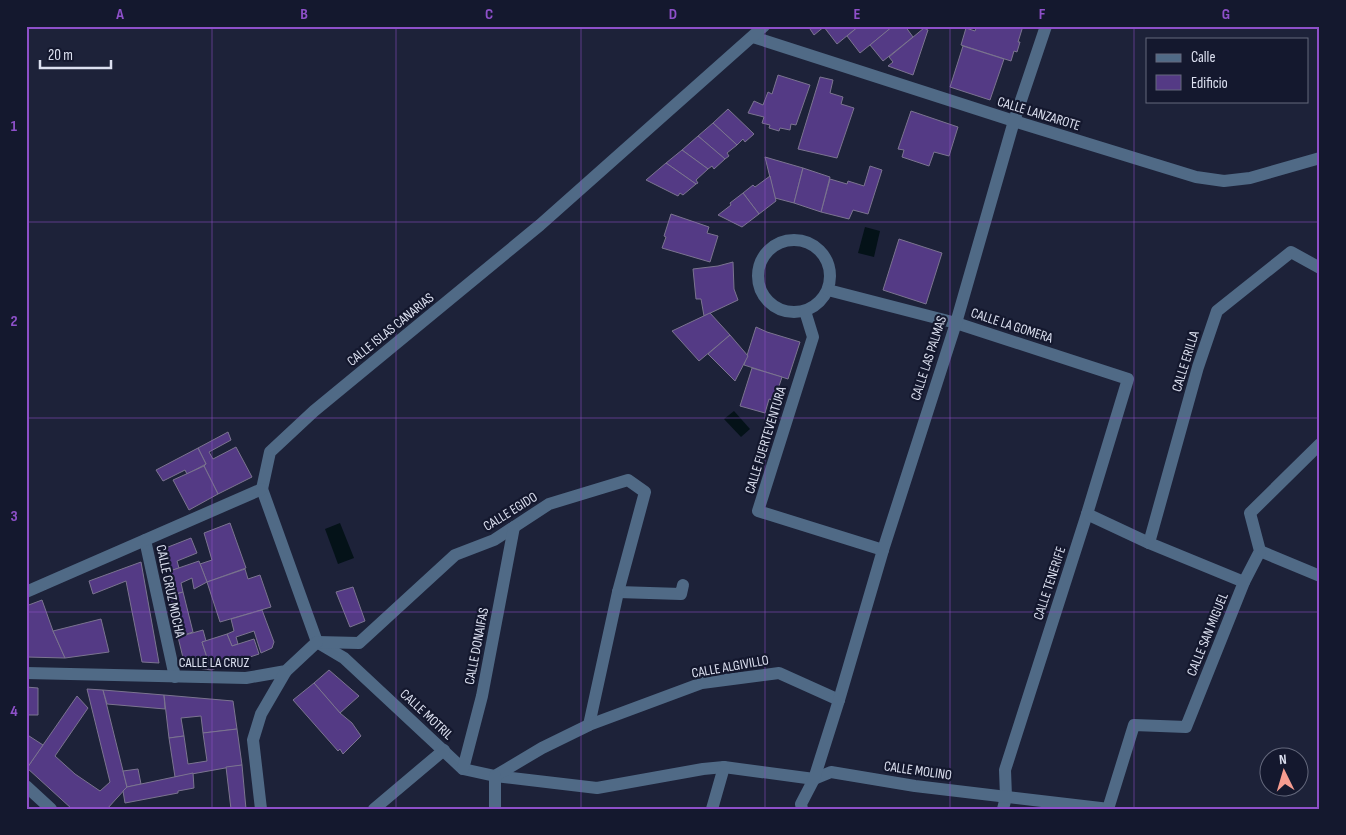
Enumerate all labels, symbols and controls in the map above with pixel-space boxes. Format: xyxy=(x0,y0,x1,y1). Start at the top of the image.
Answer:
text: A xyxy=(115,5,124,24)
text: B xyxy=(300,5,308,24)
text: C xyxy=(485,5,493,24)
text: D xyxy=(669,5,677,24)
text: E xyxy=(854,5,861,24)
text: F xyxy=(1039,5,1046,24)
text: G xyxy=(1222,5,1230,24)
scale bar xyxy=(40,38,111,70)
legend xyxy=(1146,38,1308,102)
text: 20 m xyxy=(48,46,73,65)
text: Calle xyxy=(1191,48,1215,67)
text: Edificio xyxy=(1191,74,1228,93)
street label: CALLE LANZAROTE xyxy=(995,93,1083,134)
text: 1 xyxy=(11,117,18,136)
street label: CALLE ISLAS CANARIAS xyxy=(343,289,437,370)
street label: CALLE LA GOMERA xyxy=(969,304,1056,347)
text: 2 xyxy=(10,312,18,331)
street label: CALLE LAS PALMAS xyxy=(907,314,950,403)
street label: CALLE ERILLA xyxy=(1168,328,1203,394)
street label: CALLE FUERTEVENTURA xyxy=(741,384,790,496)
street label: CALLE EGIDO xyxy=(480,488,540,535)
text: 3 xyxy=(10,507,18,526)
street label: CALLE CRUZ MOCHA xyxy=(152,543,189,640)
street label: CALLE TENERIFE xyxy=(1030,544,1069,622)
street label: CALLE SAN MIGUEL xyxy=(1183,590,1232,678)
street label: CALLE DONAIFAS xyxy=(461,606,492,686)
street label: CALLE ALGIVILLO xyxy=(690,651,770,682)
street label: CALLE LA CRUZ xyxy=(179,654,249,671)
street label: CALLE MOTRIL xyxy=(397,686,457,743)
text: 4 xyxy=(10,702,18,721)
north arrow xyxy=(1258,748,1308,798)
text: N xyxy=(1278,751,1287,768)
street label: CALLE MOLINO xyxy=(883,757,953,784)

